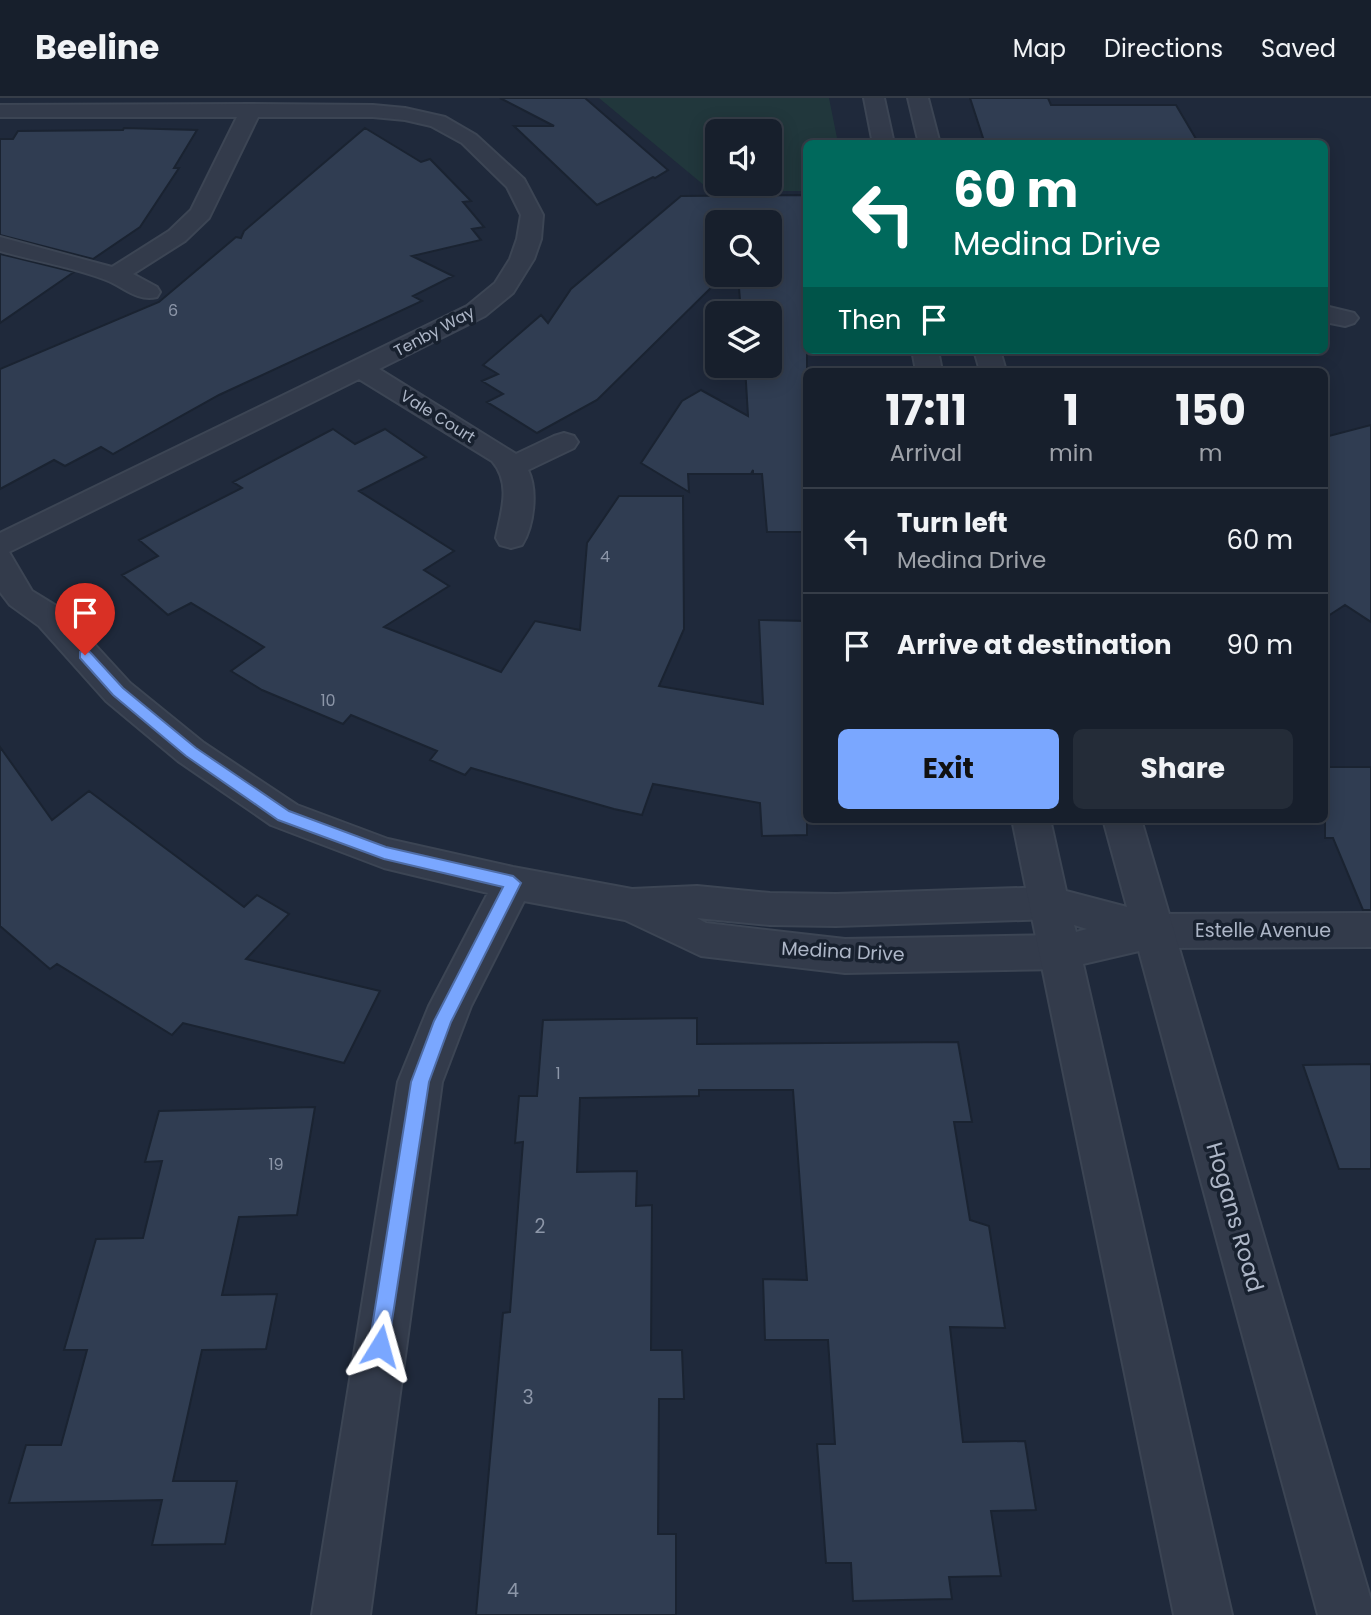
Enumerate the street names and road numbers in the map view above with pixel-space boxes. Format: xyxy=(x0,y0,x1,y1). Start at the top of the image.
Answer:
street label: Tenby Way xyxy=(390,301,479,362)
street label: Vale Court xyxy=(396,384,480,449)
street label: Estelle Avenue xyxy=(1195,917,1331,944)
street label: Medina Drive xyxy=(781,935,905,968)
street label: Hogans Road xyxy=(1198,1138,1272,1296)

